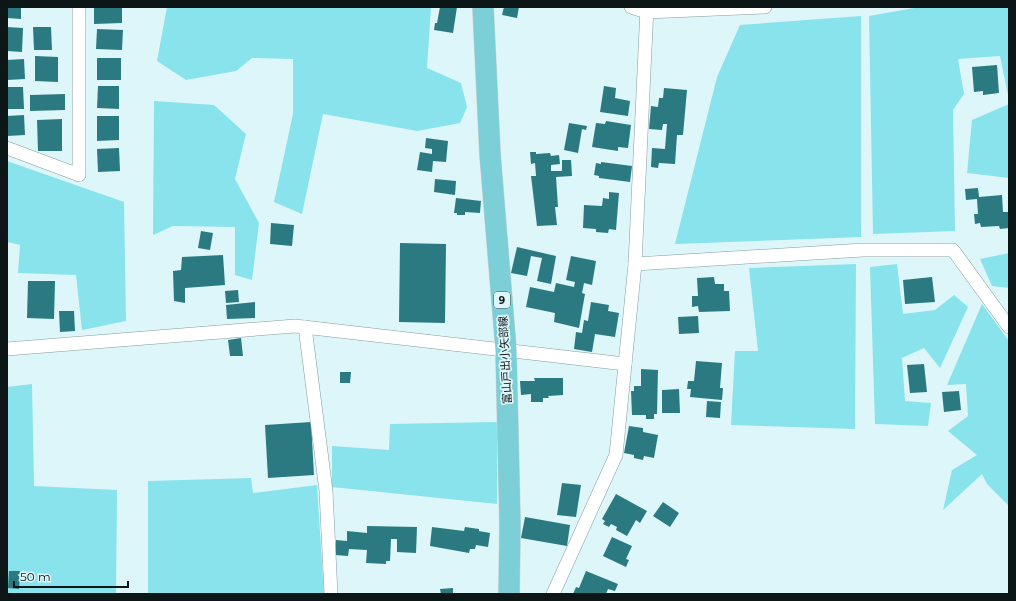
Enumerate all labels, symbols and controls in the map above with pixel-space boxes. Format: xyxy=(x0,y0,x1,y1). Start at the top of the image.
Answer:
road number: 9 xyxy=(494,292,510,308)
street label: 富山戸出小矢部線 xyxy=(496,316,514,404)
scale bar xyxy=(14,563,128,589)
text: 50 m xyxy=(20,569,51,584)

